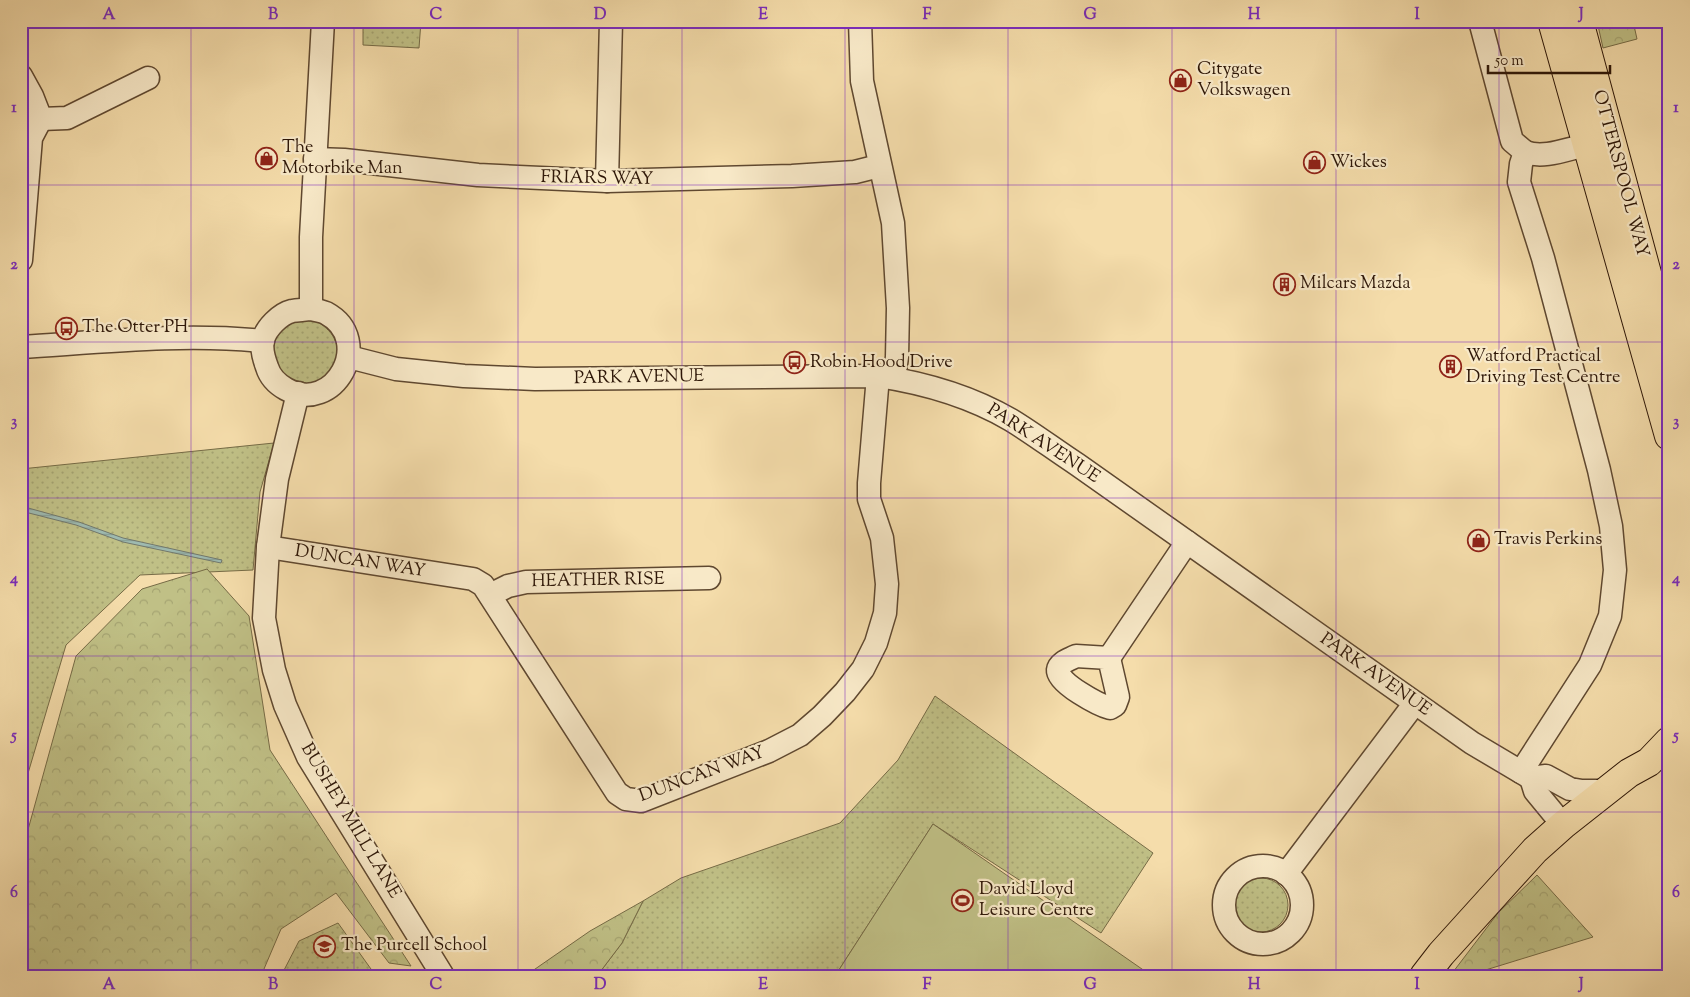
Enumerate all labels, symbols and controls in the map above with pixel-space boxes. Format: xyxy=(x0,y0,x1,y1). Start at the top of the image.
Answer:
text: A xyxy=(103,4,116,27)
text: B xyxy=(268,4,278,27)
text: C xyxy=(430,4,443,27)
text: D xyxy=(594,4,607,27)
text: E xyxy=(758,4,768,27)
text: F xyxy=(923,4,932,27)
text: G xyxy=(1083,4,1097,27)
text: H xyxy=(1248,4,1261,27)
text: I xyxy=(1414,4,1420,27)
text: J xyxy=(1577,4,1584,27)
scale bar xyxy=(1488,42,1610,74)
text: 50 m xyxy=(1494,51,1524,72)
place label: Citygate Volkswagen xyxy=(1197,57,1291,104)
shop icon: Citygate Volkswagen xyxy=(1169,68,1193,92)
street label: OTTERSPOOL WAY xyxy=(1585,87,1655,261)
text: 1 xyxy=(11,97,17,120)
text: 1 xyxy=(1673,97,1679,120)
place label: The Motorbike Man xyxy=(282,135,403,182)
shop icon: The Motorbike Man xyxy=(254,146,278,170)
place label: Wickes xyxy=(1330,150,1387,176)
shop icon: Wickes xyxy=(1302,151,1326,175)
street label: FRIARS WAY xyxy=(540,165,654,193)
text: 2 xyxy=(10,254,18,277)
text: 2 xyxy=(1672,254,1680,277)
place label: Milcars Mazda xyxy=(1300,271,1410,297)
building icon: Milcars Mazda xyxy=(1272,272,1296,296)
place label: The Otter PH xyxy=(82,315,188,341)
bus stop icon: The Otter PH xyxy=(54,316,78,340)
place label: Watford Practical Driving Test Centre xyxy=(1466,344,1620,391)
place label: Robin Hood Drive xyxy=(810,350,953,376)
bus stop icon: Robin Hood Drive xyxy=(782,351,806,375)
building icon: Watford Practical Driving Test Centre xyxy=(1438,355,1462,379)
street label: PARK AVENUE xyxy=(574,364,704,392)
street label: PARK AVENUE xyxy=(981,398,1105,490)
text: 3 xyxy=(11,411,18,434)
text: 3 xyxy=(1673,411,1680,434)
place label: Travis Perkins xyxy=(1494,527,1602,553)
shop icon: Travis Perkins xyxy=(1466,528,1490,552)
street label: DUNCAN WAY xyxy=(293,539,427,585)
street label: HEATHER RISE xyxy=(531,567,665,595)
text: 4 xyxy=(9,568,18,591)
text: 4 xyxy=(1671,568,1680,591)
street label: PARK AVENUE xyxy=(1314,627,1436,723)
text: 5 xyxy=(9,725,17,748)
text: 5 xyxy=(1671,725,1679,748)
street label: BUSHEY MILL LANE xyxy=(293,738,407,904)
street label: DUNCAN WAY xyxy=(635,740,769,810)
place label: David Lloyd Leisure Centre xyxy=(979,877,1094,924)
text: 6 xyxy=(10,882,18,905)
text: 6 xyxy=(1672,882,1680,905)
sports icon: David Lloyd Leisure Centre xyxy=(951,888,975,912)
place label: The Purcell School xyxy=(341,933,487,959)
school or university icon: The Purcell School xyxy=(313,934,337,958)
text: A xyxy=(103,974,116,997)
text: B xyxy=(268,974,278,997)
text: C xyxy=(430,974,443,997)
text: D xyxy=(594,974,607,997)
text: E xyxy=(758,974,768,997)
text: F xyxy=(923,974,932,997)
text: G xyxy=(1083,974,1097,997)
text: H xyxy=(1248,974,1261,997)
text: I xyxy=(1414,974,1420,997)
text: J xyxy=(1577,974,1584,997)

